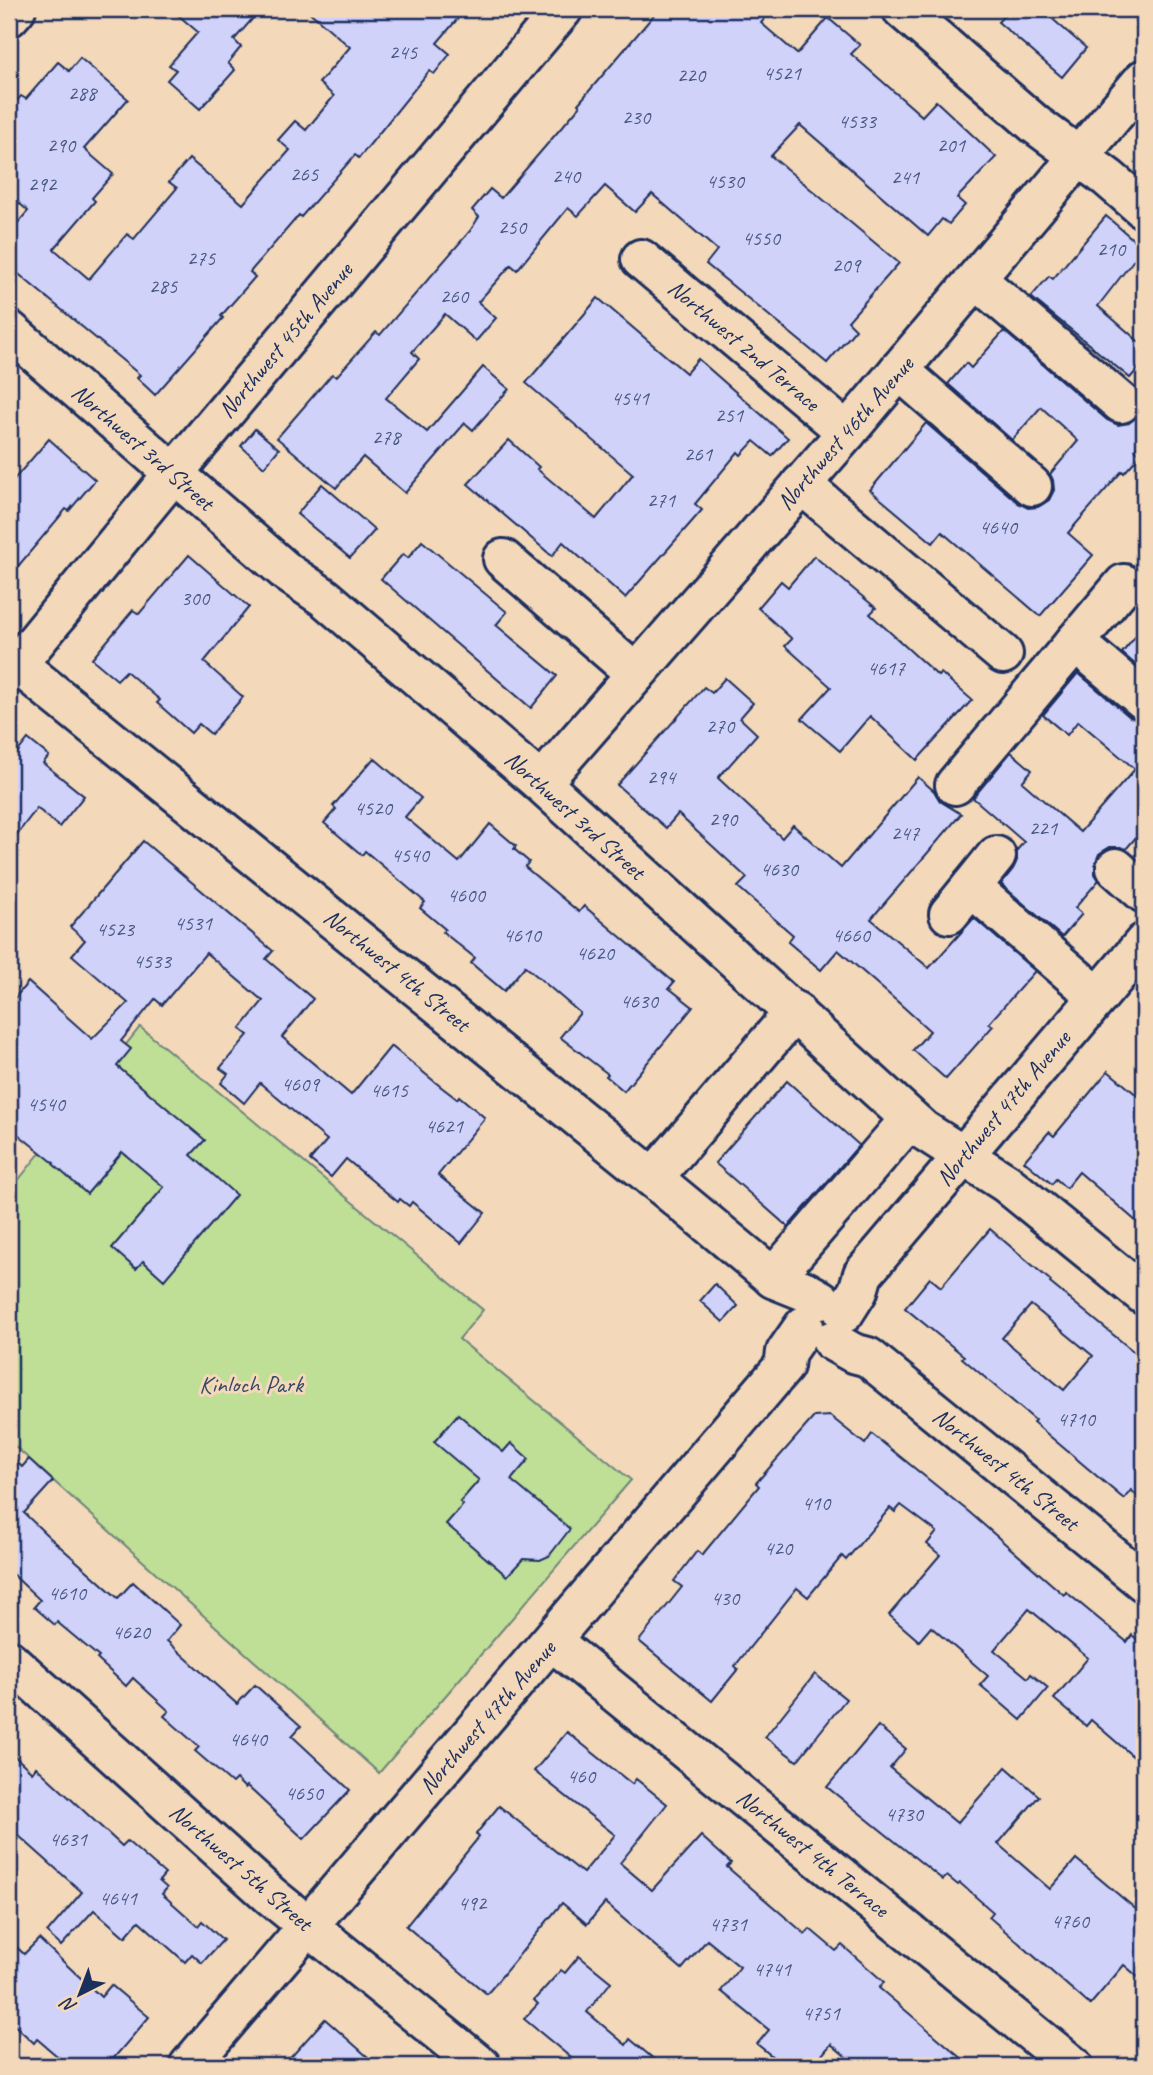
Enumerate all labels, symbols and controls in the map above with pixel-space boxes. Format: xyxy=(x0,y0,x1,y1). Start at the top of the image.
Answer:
house number: 245 xyxy=(389,39,419,65)
house number: 4521 xyxy=(763,60,802,86)
house number: 220 xyxy=(677,62,707,88)
house number: 288 xyxy=(68,80,99,106)
house number: 230 xyxy=(622,104,652,130)
house number: 4533 xyxy=(838,108,877,134)
house number: 290 xyxy=(47,132,77,158)
house number: 201 xyxy=(937,132,967,158)
house number: 265 xyxy=(290,161,320,187)
house number: 240 xyxy=(552,163,582,189)
house number: 241 xyxy=(891,164,921,190)
house number: 4530 xyxy=(706,168,745,194)
house number: 292 xyxy=(28,171,58,197)
house number: 250 xyxy=(498,214,528,240)
house number: 4550 xyxy=(742,225,781,251)
house number: 210 xyxy=(1097,236,1127,262)
house number: 275 xyxy=(187,245,217,271)
house number: 209 xyxy=(832,252,862,278)
street label: Northwest 45th Avenue xyxy=(211,254,360,424)
house number: 285 xyxy=(149,273,179,299)
street label: Northwest 2nd Terrace xyxy=(662,273,828,419)
house number: 260 xyxy=(440,283,470,309)
street label: Northwest 46th Avenue xyxy=(770,348,921,516)
street label: Northwest 3rd Street xyxy=(66,377,222,518)
house number: 4541 xyxy=(611,385,650,411)
house number: 251 xyxy=(715,402,745,428)
house number: 278 xyxy=(372,424,403,450)
house number: 261 xyxy=(684,441,714,467)
house number: 271 xyxy=(647,487,677,513)
house number: 4640 xyxy=(979,514,1018,540)
house number: 300 xyxy=(181,585,211,611)
house number: 4617 xyxy=(867,655,906,681)
house number: 270 xyxy=(706,713,736,739)
street label: Northwest 3rd Street xyxy=(498,744,653,887)
house number: 294 xyxy=(647,764,678,790)
house number: 4520 xyxy=(354,795,393,821)
house number: 290 xyxy=(709,806,739,832)
house number: 221 xyxy=(1029,815,1059,841)
house number: 247 xyxy=(891,820,921,846)
house number: 4540 xyxy=(391,842,430,868)
house number: 4630 xyxy=(760,856,799,882)
house number: 4600 xyxy=(447,882,486,908)
street label: Northwest 4th Street xyxy=(318,902,478,1039)
house number: 4531 xyxy=(174,910,213,936)
house number: 4523 xyxy=(96,916,135,942)
house number: 4610 xyxy=(503,922,542,948)
house number: 4660 xyxy=(832,922,871,948)
house number: 4620 xyxy=(576,940,615,966)
house number: 4533 xyxy=(133,948,172,974)
house number: 4630 xyxy=(620,988,659,1014)
street label: Northwest 47th Avenue xyxy=(929,1022,1078,1192)
house number: 4609 xyxy=(281,1071,320,1097)
house number: 4615 xyxy=(370,1077,409,1103)
house number: 4540 xyxy=(27,1091,66,1117)
house number: 4621 xyxy=(425,1113,464,1139)
park label: Kinloch Park xyxy=(199,1369,305,1399)
street label: Northwest 4th Street xyxy=(927,1401,1087,1538)
house number: 4710 xyxy=(1057,1406,1096,1432)
house number: 410 xyxy=(802,1490,832,1516)
house number: 420 xyxy=(764,1535,794,1561)
house number: 4610 xyxy=(48,1580,87,1606)
house number: 430 xyxy=(711,1585,741,1611)
house number: 4620 xyxy=(112,1619,151,1645)
street label: Northwest 47th Avenue xyxy=(412,1632,563,1800)
house number: 4640 xyxy=(229,1726,268,1752)
house number: 460 xyxy=(567,1763,597,1789)
house number: 4650 xyxy=(285,1780,324,1806)
street label: Northwest 4th Terrace xyxy=(731,1782,897,1925)
street label: Northwest 5th Street xyxy=(163,1797,320,1939)
house number: 4730 xyxy=(885,1801,924,1827)
house number: 4631 xyxy=(49,1826,88,1852)
house number: 4641 xyxy=(99,1885,138,1911)
house number: 492 xyxy=(458,1890,488,1916)
house number: 4760 xyxy=(1051,1908,1090,1934)
house number: 4731 xyxy=(709,1911,748,1937)
house number: 4741 xyxy=(753,1956,792,1982)
north arrow xyxy=(46,1960,116,2030)
text: N xyxy=(54,1991,82,2019)
house number: 4751 xyxy=(802,2000,841,2026)

